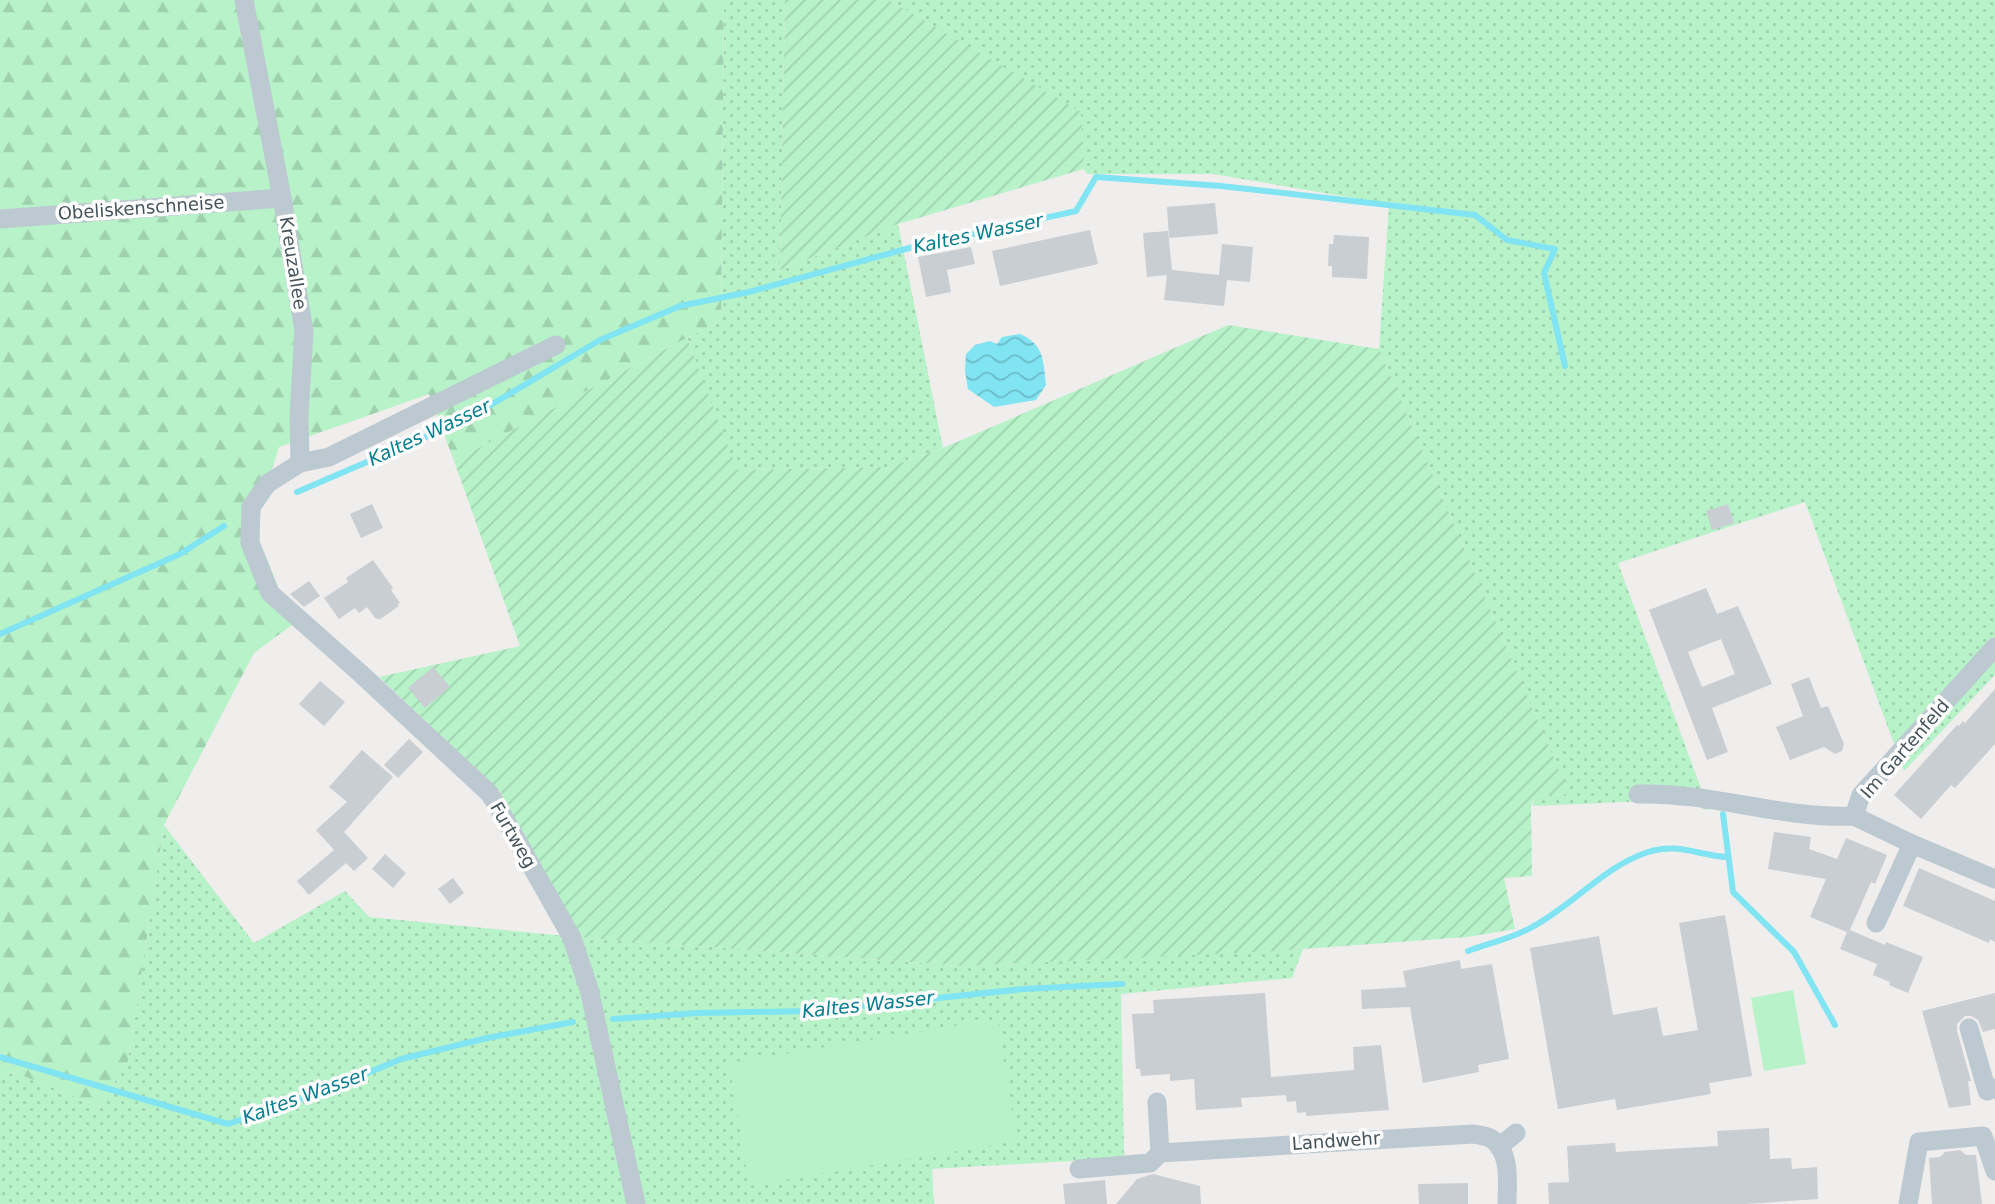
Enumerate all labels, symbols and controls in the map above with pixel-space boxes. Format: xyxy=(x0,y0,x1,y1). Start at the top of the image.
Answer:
street label: Obeliskenschneise xyxy=(57,191,225,224)
water label: Kaltes Wasser xyxy=(911,208,1046,258)
street label: Kreuzallee xyxy=(276,215,311,311)
water label: Kaltes Wasser xyxy=(364,394,495,470)
street label: Im Gartenfeld xyxy=(1856,695,1953,802)
street label: Furtweg xyxy=(486,798,541,871)
water label: Kaltes Wasser xyxy=(801,986,936,1022)
water label: Kaltes Wasser xyxy=(239,1062,372,1128)
street label: Landwehr xyxy=(1291,1127,1381,1154)

